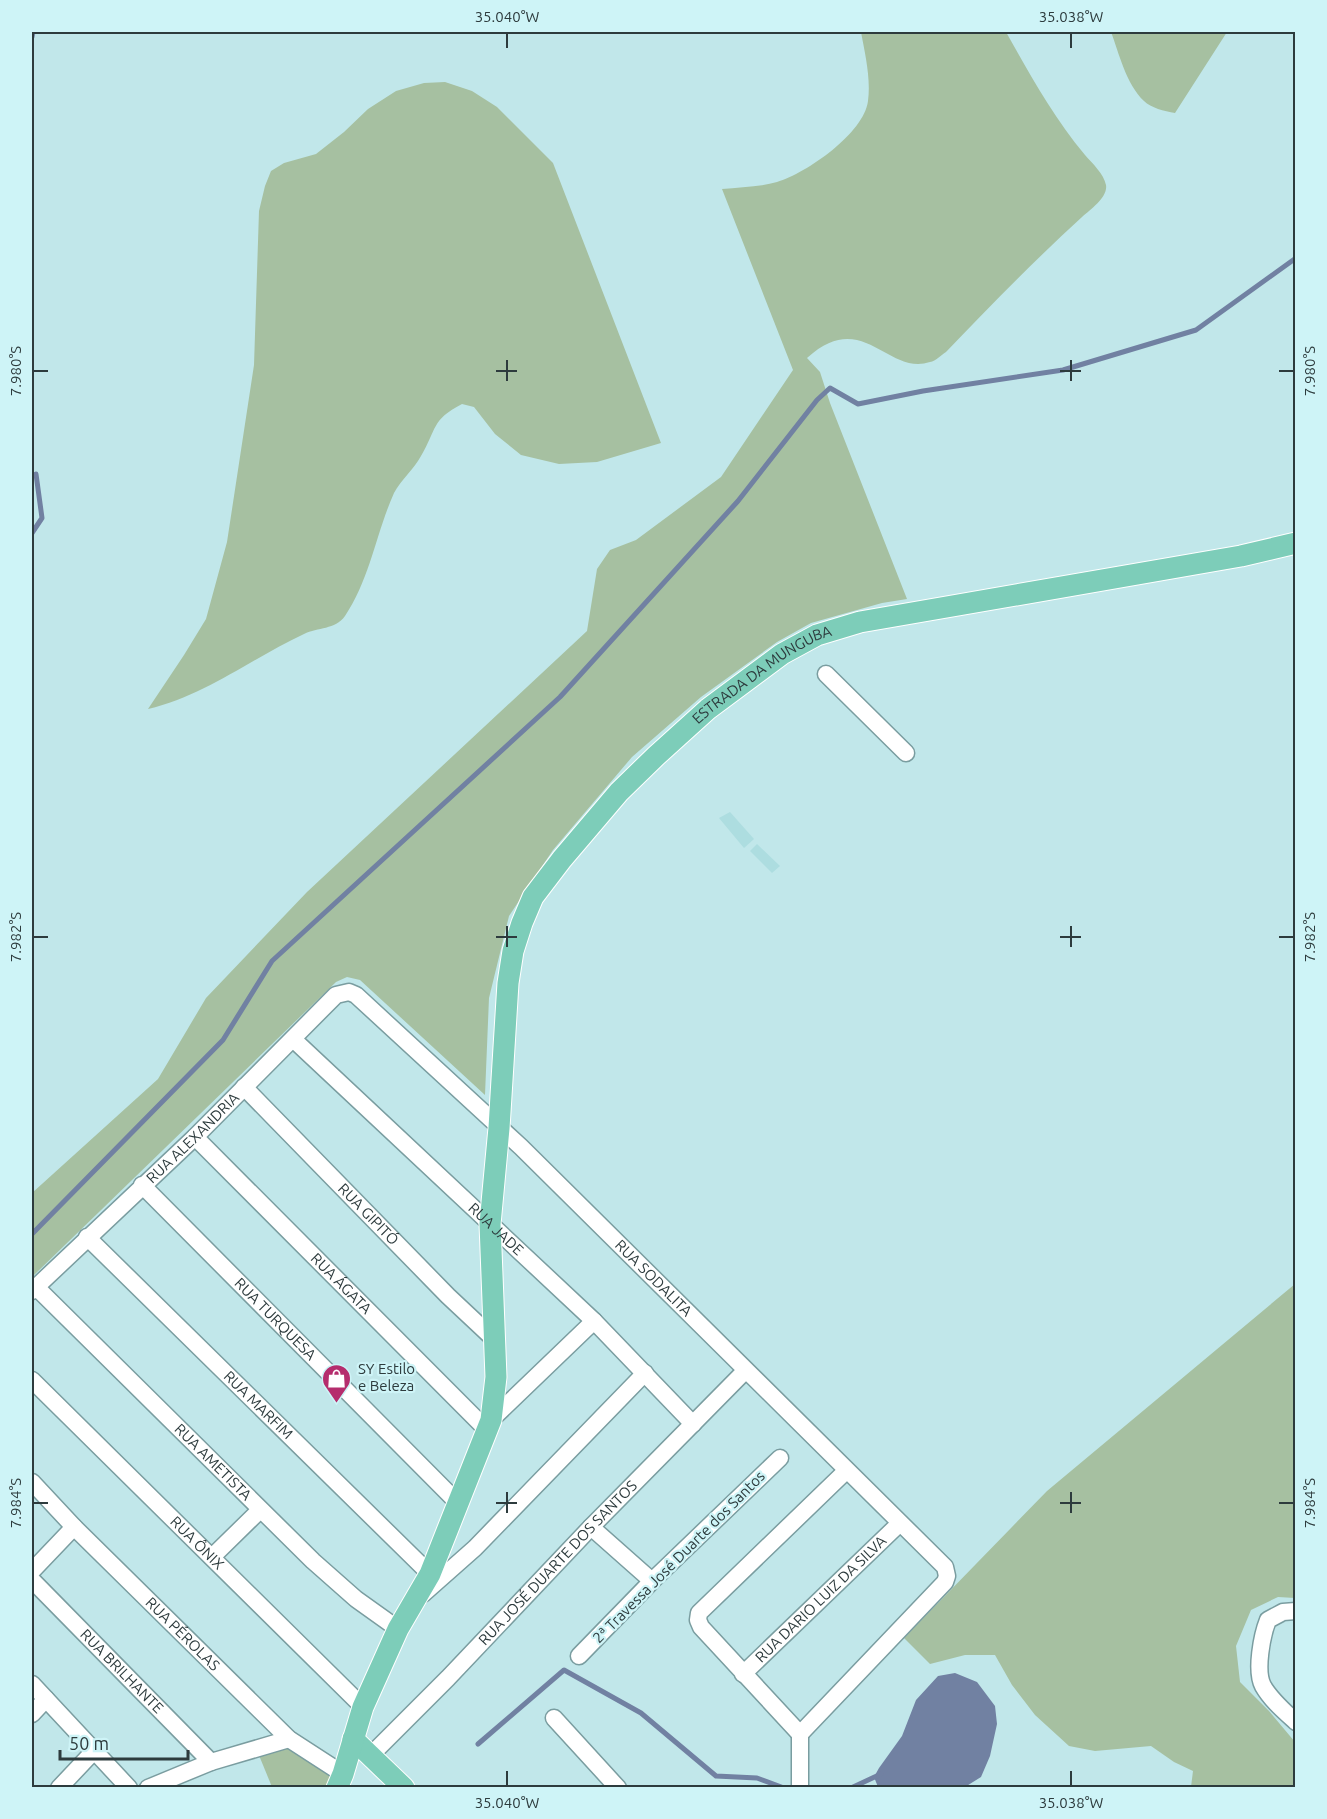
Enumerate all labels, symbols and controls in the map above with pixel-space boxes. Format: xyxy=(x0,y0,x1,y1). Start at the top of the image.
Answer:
text: 35.040°W xyxy=(475,8,539,25)
text: 35.038°W xyxy=(1039,8,1103,25)
text: 7.980°S xyxy=(7,346,24,396)
text: 7.980°S xyxy=(1301,346,1318,396)
street label: ESTRADA DA MUNGUBA xyxy=(689,622,834,727)
text: 7.982°S xyxy=(7,912,24,962)
text: 7.982°S xyxy=(1301,912,1318,962)
street label: RUA ALEXANDRIA xyxy=(143,1089,242,1186)
street label: RUA GIPITÓ xyxy=(335,1180,402,1248)
street label: RUA JADE xyxy=(465,1199,527,1258)
street label: RUA SODALITA xyxy=(612,1236,696,1320)
street label: RUA ÁGATA xyxy=(308,1249,375,1317)
street label: RUA TURQUESA xyxy=(231,1274,320,1363)
place label: SY Estilo e Beleza xyxy=(358,1360,415,1394)
shop icon: SY Estilo e Beleza xyxy=(321,1362,353,1404)
street label: RUA MARFIM xyxy=(221,1367,297,1442)
street label: RUA AMETISTA xyxy=(171,1420,256,1504)
street label: 2ª Travessa José Duarte dos Santos xyxy=(589,1467,768,1646)
street label: RUA JOSÉ DUARTE DOS SANTOS xyxy=(475,1477,640,1648)
text: 7.984°S xyxy=(7,1478,24,1528)
text: 7.984°S xyxy=(1301,1478,1318,1528)
street label: RUA ÔNIX xyxy=(167,1513,228,1573)
street label: RUA DARIO LUIZ DA SILVA xyxy=(752,1532,890,1666)
street label: RUA PÉROLAS xyxy=(142,1594,224,1674)
street label: RUA BRILHANTE xyxy=(77,1625,167,1716)
scale bar xyxy=(60,1723,188,1761)
text: 50 m xyxy=(69,1733,109,1753)
text: 35.040°W xyxy=(475,1794,539,1811)
text: 35.038°W xyxy=(1039,1794,1103,1811)

